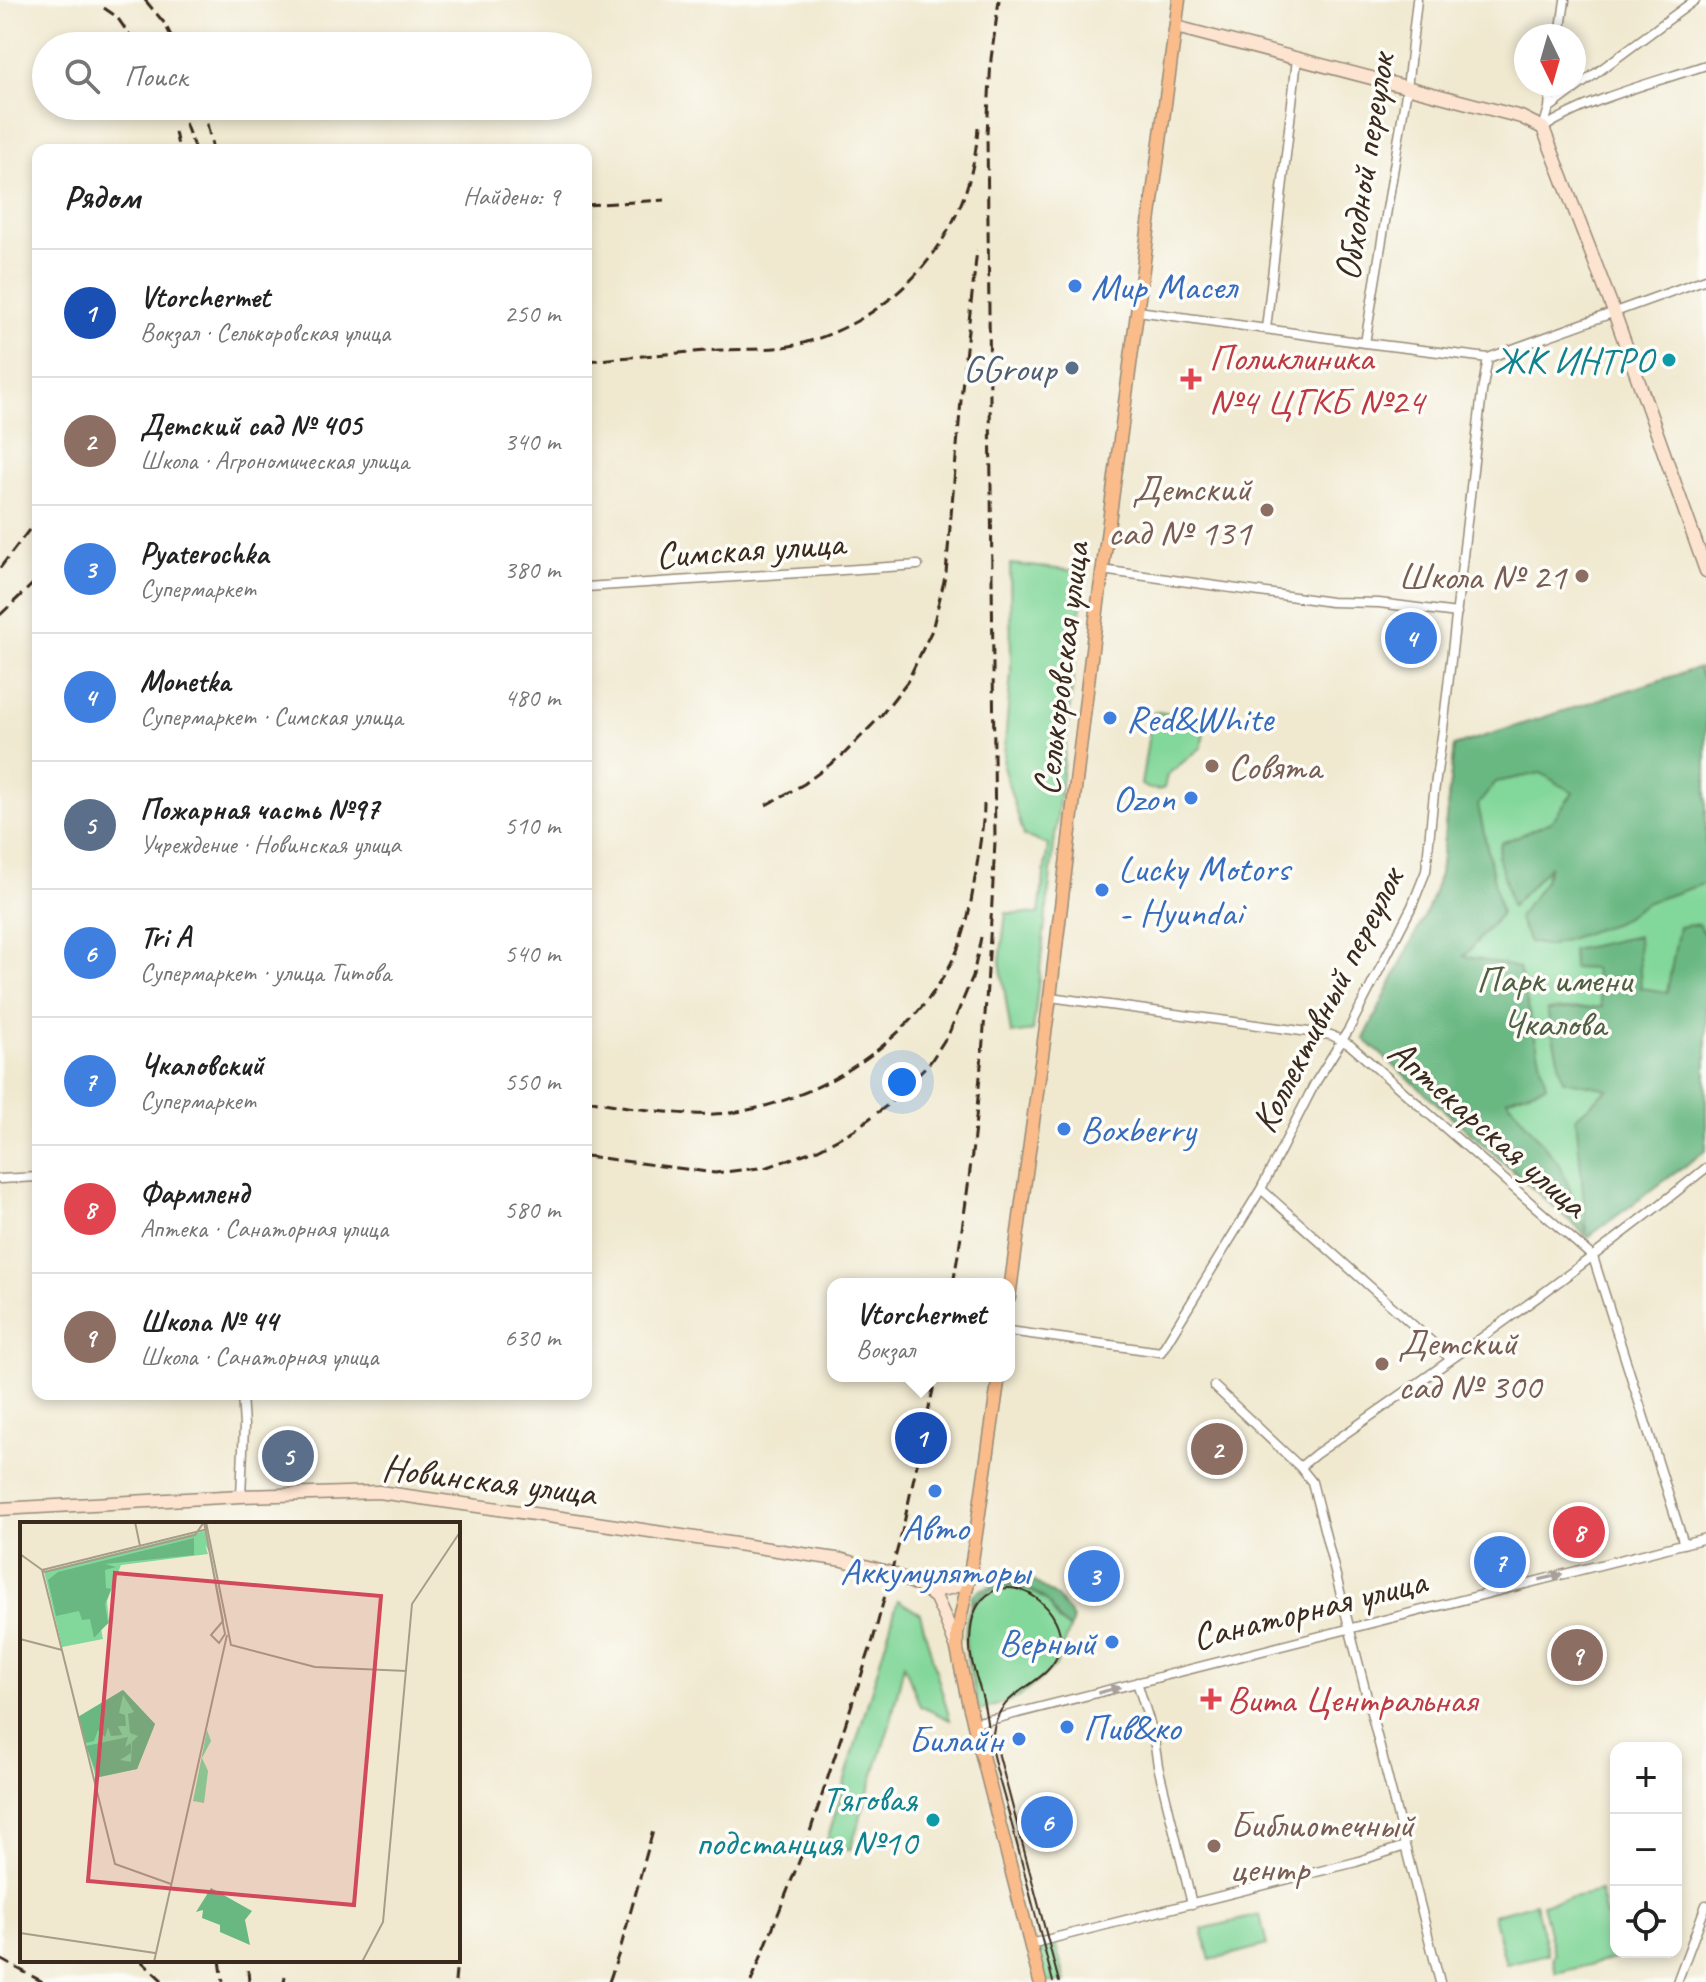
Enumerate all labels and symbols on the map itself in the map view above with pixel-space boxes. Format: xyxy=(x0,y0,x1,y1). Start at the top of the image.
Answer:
north arrow xyxy=(1514,24,1586,96)
street label: Обходной переулок xyxy=(1323,46,1406,284)
place label: Мир Масел xyxy=(1091,263,1239,310)
marker: Мир Масел xyxy=(1066,277,1084,295)
place label: Поликлиника №4 ЦГКБ №24 xyxy=(1209,334,1428,425)
place label: ЖК ИНТРО xyxy=(1494,337,1656,384)
place label: GGroup xyxy=(963,345,1059,392)
marker: ЖК ИНТРО xyxy=(1660,351,1678,369)
marker: GGroup xyxy=(1063,359,1081,377)
marker: Поликлиника №4 ЦГКБ №24 xyxy=(1180,368,1202,390)
place label: Детский сад № 131 xyxy=(1108,465,1253,556)
marker: Детский сад № 131 xyxy=(1258,501,1276,519)
street label: Симская улица xyxy=(654,519,849,579)
street label: Селькоровская улица xyxy=(1022,537,1100,798)
place label: Школа № 21 xyxy=(1398,553,1568,600)
marker: Школа № 21 xyxy=(1573,567,1591,585)
pin: 4 xyxy=(1385,608,1437,668)
place label: Red&White xyxy=(1126,695,1276,742)
marker: Red&White xyxy=(1101,709,1119,727)
place label: Совята xyxy=(1228,743,1325,790)
marker: Совята xyxy=(1203,757,1221,775)
place label: Ozon xyxy=(1113,775,1176,822)
marker: Ozon xyxy=(1182,789,1200,807)
place label: Lucky Motors - Hyundai xyxy=(1118,845,1293,936)
street label: Коллективный переулок xyxy=(1240,856,1416,1140)
marker: Lucky Motors - Hyundai xyxy=(1093,881,1111,899)
park label: Парк имени Чкалова xyxy=(1476,956,1634,1047)
street label: Аптекарская улица xyxy=(1378,1028,1599,1229)
your location xyxy=(882,1062,922,1102)
place label: Boxberry xyxy=(1080,1106,1198,1153)
marker: Boxberry xyxy=(1055,1120,1073,1138)
place label: Детский сад № 300 xyxy=(1398,1319,1544,1410)
marker: Детский сад № 300 xyxy=(1373,1355,1391,1373)
pin: 1 xyxy=(895,1408,947,1468)
pin: 2 xyxy=(1191,1419,1243,1479)
pin: 5 xyxy=(262,1426,314,1486)
street label: Новинская улица xyxy=(380,1444,601,1517)
marker: Авто Аккумуляторы xyxy=(926,1482,944,1500)
pin: 8 xyxy=(1553,1502,1605,1562)
place label: Авто Аккумуляторы xyxy=(840,1504,1033,1595)
inset map xyxy=(20,1522,460,1962)
pin: 7 xyxy=(1474,1532,1526,1592)
pin: 3 xyxy=(1068,1546,1120,1606)
street label: Санаторная улица xyxy=(1187,1557,1433,1661)
one-way arrow xyxy=(1538,1570,1563,1583)
place label: Верный xyxy=(999,1619,1098,1666)
pin: 9 xyxy=(1551,1625,1603,1685)
marker: Верный xyxy=(1103,1633,1121,1651)
place label: Вита Центральная xyxy=(1227,1676,1480,1723)
one-way arrow xyxy=(1096,1683,1121,1695)
marker: Вита Центральная xyxy=(1202,1690,1220,1708)
place label: Пив&ко xyxy=(1083,1704,1183,1751)
place label: Билайн xyxy=(908,1716,1005,1763)
marker: Пив&ко xyxy=(1058,1718,1076,1736)
marker: Билайн xyxy=(1010,1730,1028,1748)
place label: Тяговая подстанция №10 xyxy=(695,1775,920,1866)
pin: 6 xyxy=(1021,1792,1073,1852)
place label: Библиотечный центр xyxy=(1230,1801,1416,1892)
marker: Тяговая подстанция №10 xyxy=(924,1811,942,1829)
marker: Библиотечный центр xyxy=(1205,1837,1223,1855)

